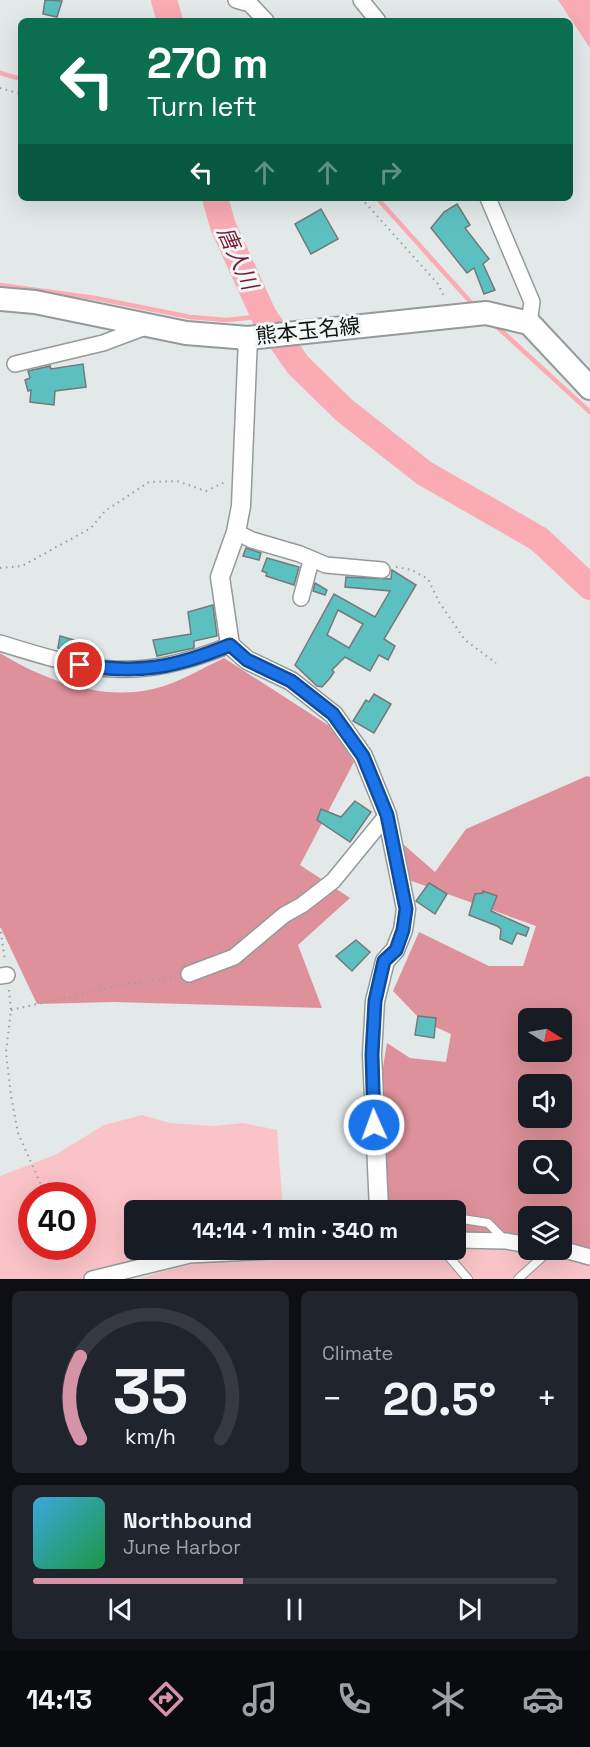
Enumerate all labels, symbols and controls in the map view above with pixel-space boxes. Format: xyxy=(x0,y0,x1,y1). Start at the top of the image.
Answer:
text: 270 m xyxy=(147,37,268,90)
icon: left xyxy=(48,42,126,120)
text: Turn left xyxy=(147,89,257,124)
icon: left xyxy=(185,156,218,189)
icon: ahead xyxy=(248,156,281,189)
icon: ahead xyxy=(311,156,344,189)
icon: right xyxy=(374,156,407,189)
water label: 唐人川 xyxy=(212,222,265,296)
street label: 熊本玉名線 xyxy=(254,312,362,349)
pin xyxy=(54,639,105,690)
icon: arrive xyxy=(63,648,96,681)
north arrow xyxy=(518,1008,572,1062)
map controls xyxy=(518,1008,572,1260)
button: sound xyxy=(518,1074,572,1128)
position arrow xyxy=(342,1093,406,1157)
button: search xyxy=(518,1140,572,1194)
speed limit sign: 40 xyxy=(18,1182,96,1260)
button: layers xyxy=(518,1206,572,1260)
text: 14:14 · 1 min · 340 m xyxy=(192,1216,398,1244)
text: Climate xyxy=(322,1340,393,1366)
text: 35 xyxy=(113,1352,188,1431)
text: 20.5° xyxy=(383,1371,496,1428)
text: − xyxy=(322,1378,342,1420)
text: + xyxy=(537,1378,557,1420)
text: km/h xyxy=(125,1423,176,1450)
text: Northbound xyxy=(123,1506,252,1534)
text: June Harbor xyxy=(123,1534,241,1560)
icon: previous xyxy=(104,1593,137,1626)
icon: pause xyxy=(278,1593,311,1626)
icon: next xyxy=(453,1593,486,1626)
icon: directions xyxy=(145,1678,187,1720)
icon: music xyxy=(239,1678,281,1720)
icon: phone xyxy=(333,1678,375,1720)
icon: climate xyxy=(427,1678,469,1720)
icon: car xyxy=(522,1678,564,1720)
text: 14:13 xyxy=(26,1682,92,1717)

